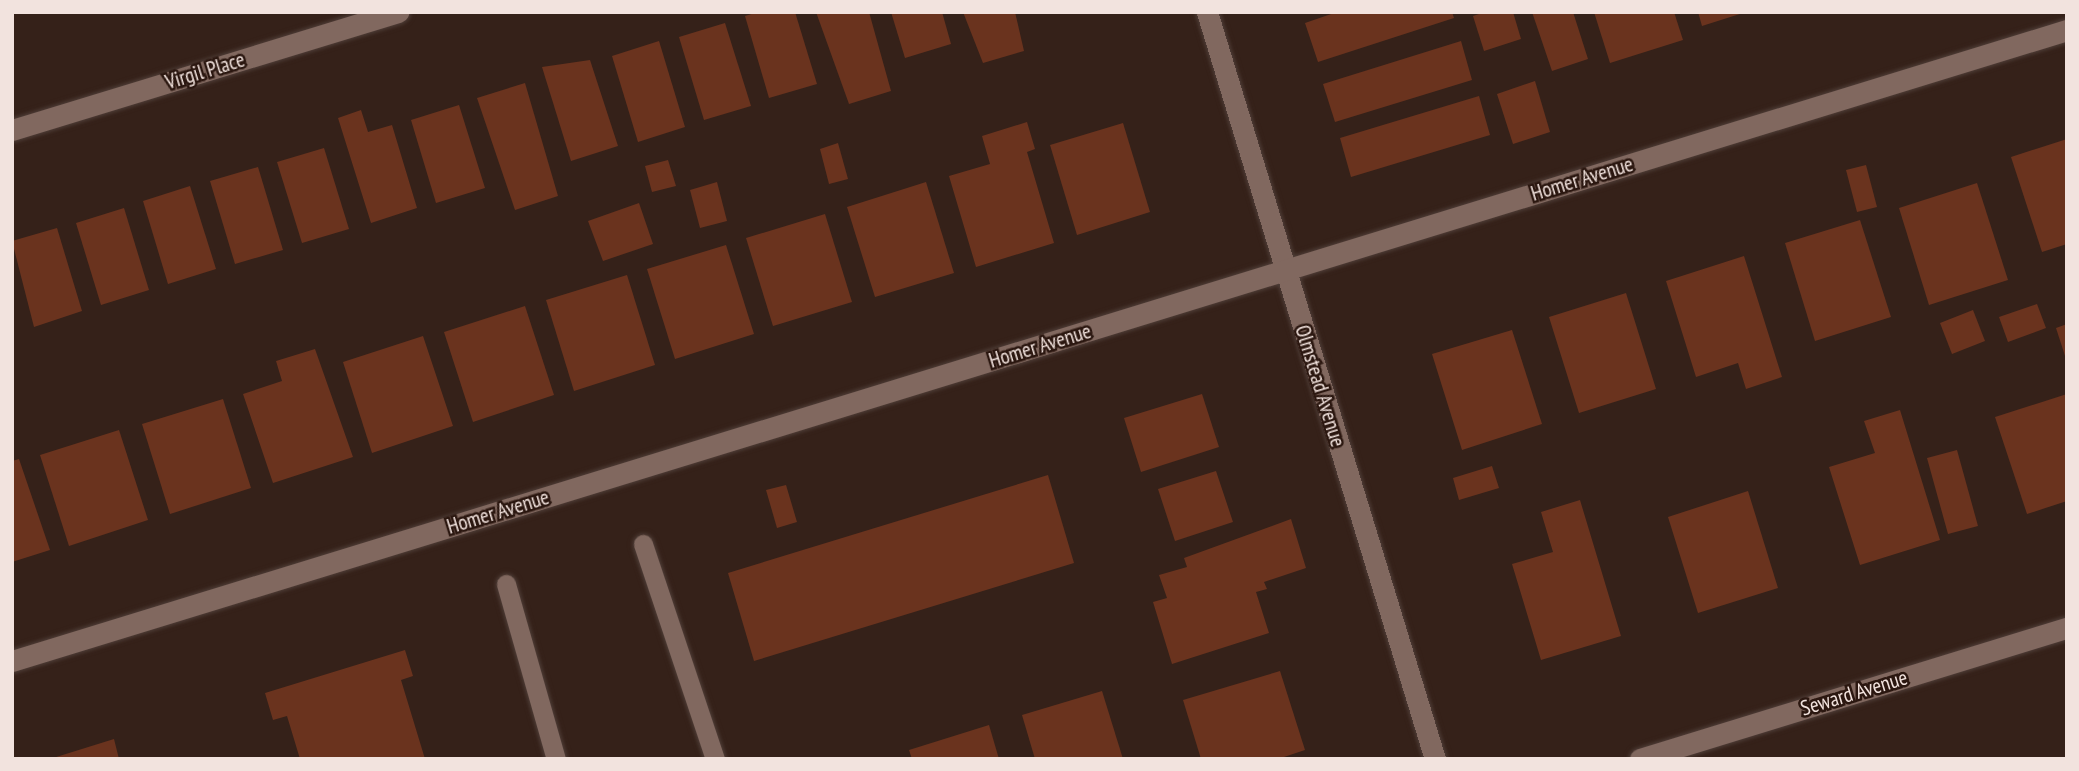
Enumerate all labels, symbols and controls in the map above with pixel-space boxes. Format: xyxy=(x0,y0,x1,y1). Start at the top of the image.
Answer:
street label: Virgil Place xyxy=(162,47,248,95)
street label: Homer Avenue xyxy=(1528,151,1636,207)
street label: Homer Avenue xyxy=(986,318,1094,374)
street label: Olmstead Avenue xyxy=(1289,322,1351,450)
street label: Homer Avenue xyxy=(444,484,552,540)
street label: Seward Avenue xyxy=(1797,665,1911,721)

